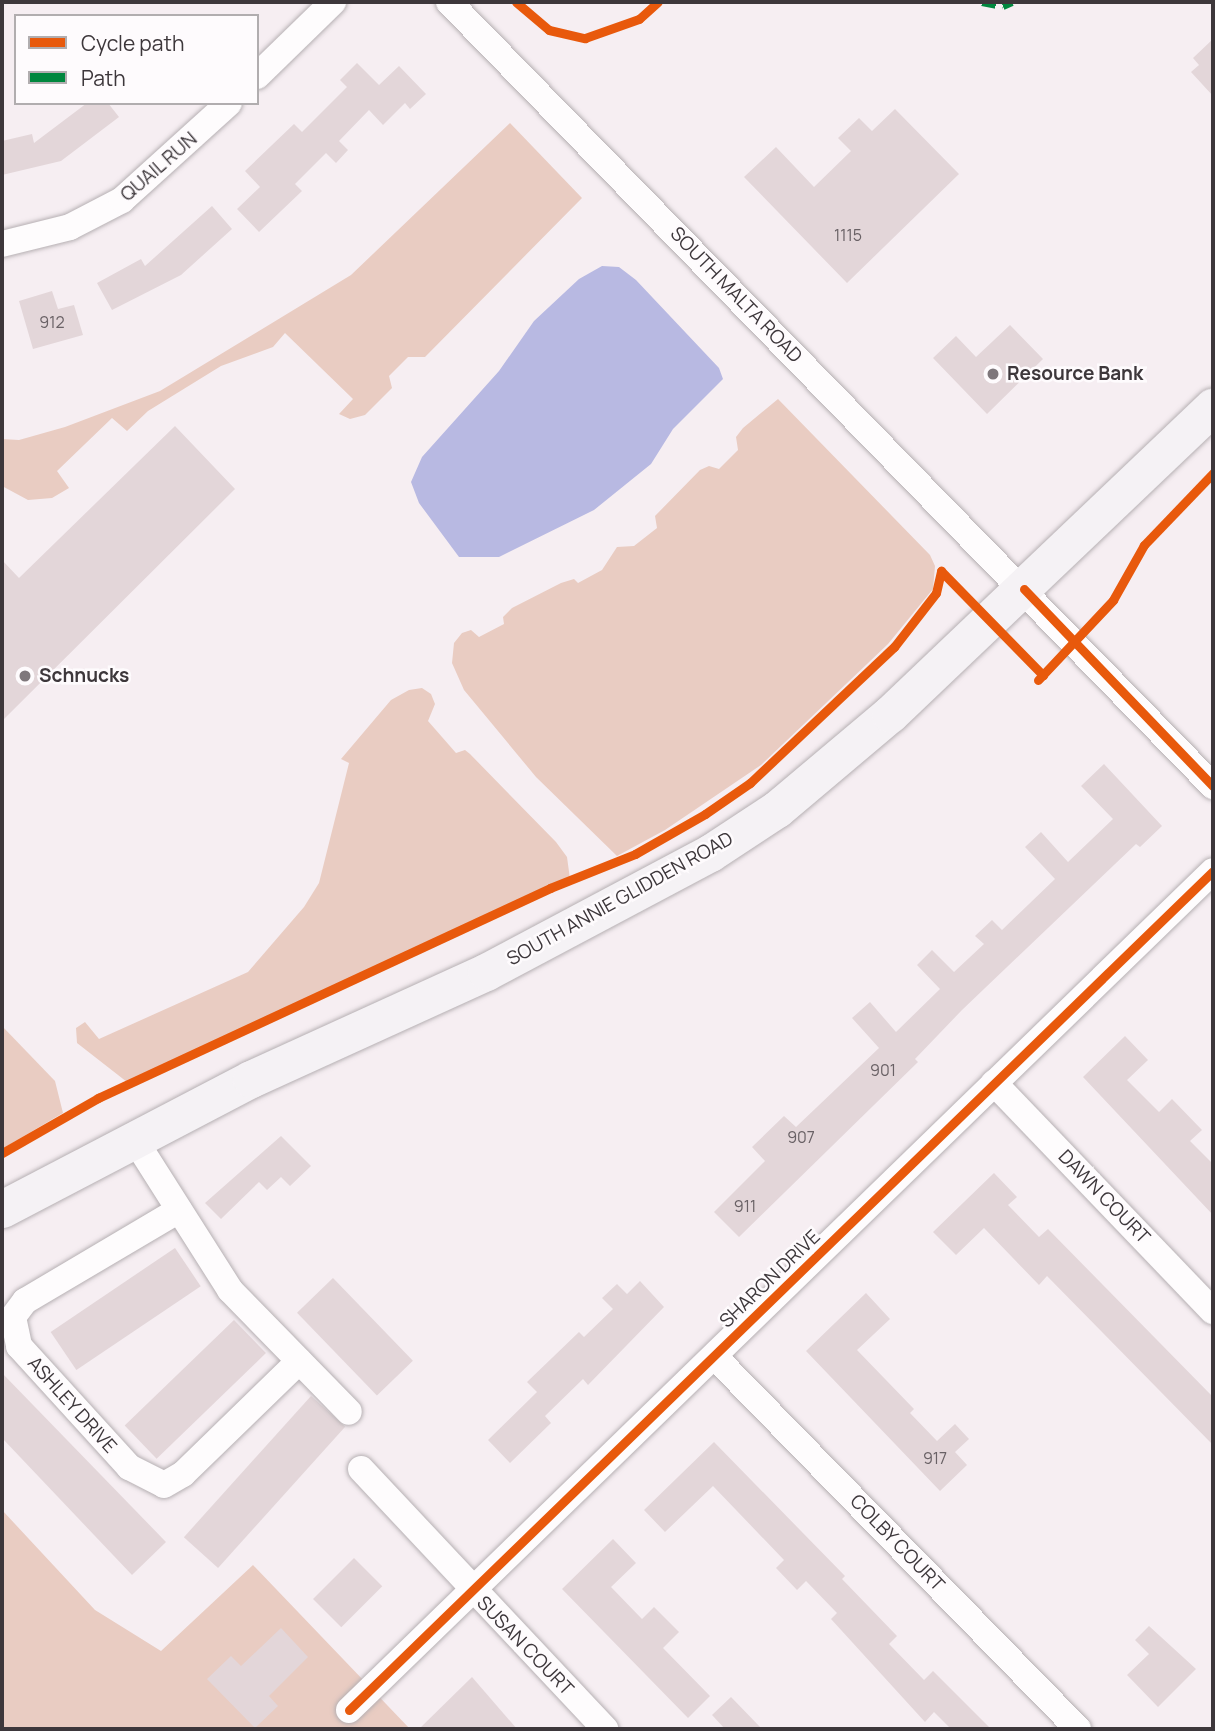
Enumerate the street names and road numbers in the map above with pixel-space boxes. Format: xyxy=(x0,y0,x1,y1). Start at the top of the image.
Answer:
street label: QUAIL RUN xyxy=(116,127,202,207)
street label: SOUTH MALTA ROAD xyxy=(665,222,807,368)
street label: SOUTH ANNIE GLIDDEN ROAD xyxy=(503,827,737,971)
street label: DAWN COURT xyxy=(1054,1145,1154,1249)
street label: SHARON DRIVE xyxy=(715,1225,825,1333)
street label: ASHLEY DRIVE xyxy=(22,1352,122,1458)
street label: COLBY COURT xyxy=(845,1490,949,1596)
street label: SUSAN COURT xyxy=(472,1592,578,1700)

